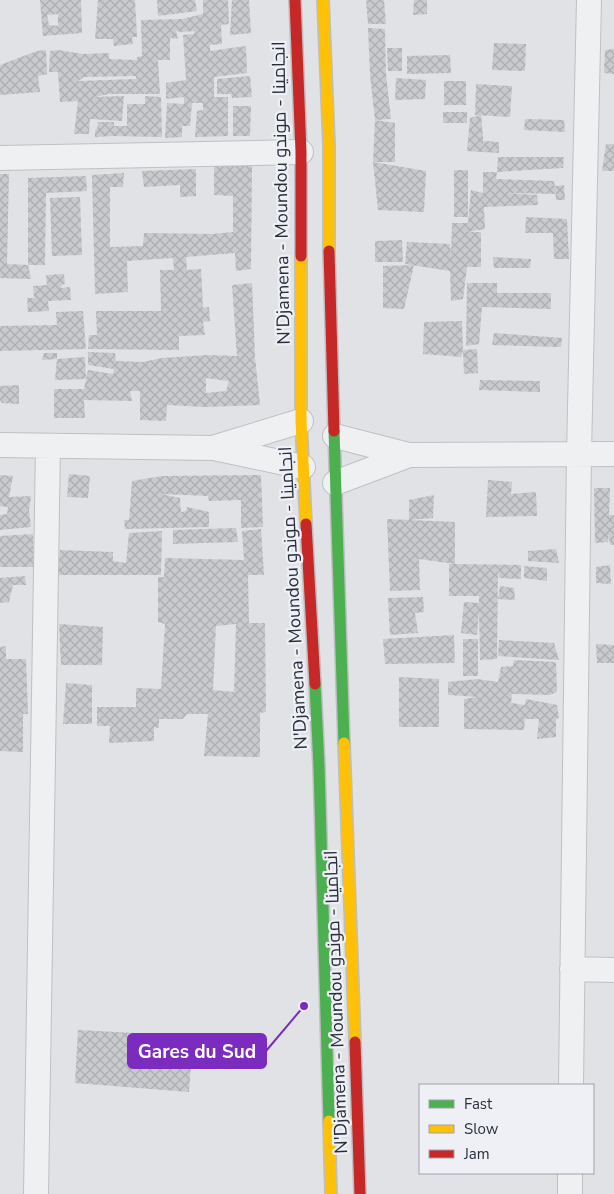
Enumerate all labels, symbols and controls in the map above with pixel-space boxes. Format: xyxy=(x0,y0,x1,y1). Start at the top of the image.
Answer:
street label: N'Djamena - Moundou انجامينا - موندو xyxy=(266,41,296,345)
street label: N'Djamena - Moundou انجامينا - موندو xyxy=(273,446,313,750)
street label: N'Djamena - Moundou انجامينا - موندو xyxy=(319,850,353,1154)
callout: Gares du Sud xyxy=(128,1034,266,1068)
text: Gares du Sud xyxy=(138,1039,256,1065)
legend xyxy=(419,1084,594,1174)
text: Fast xyxy=(464,1094,493,1114)
text: Slow xyxy=(464,1119,499,1139)
text: Jam xyxy=(463,1144,490,1164)

